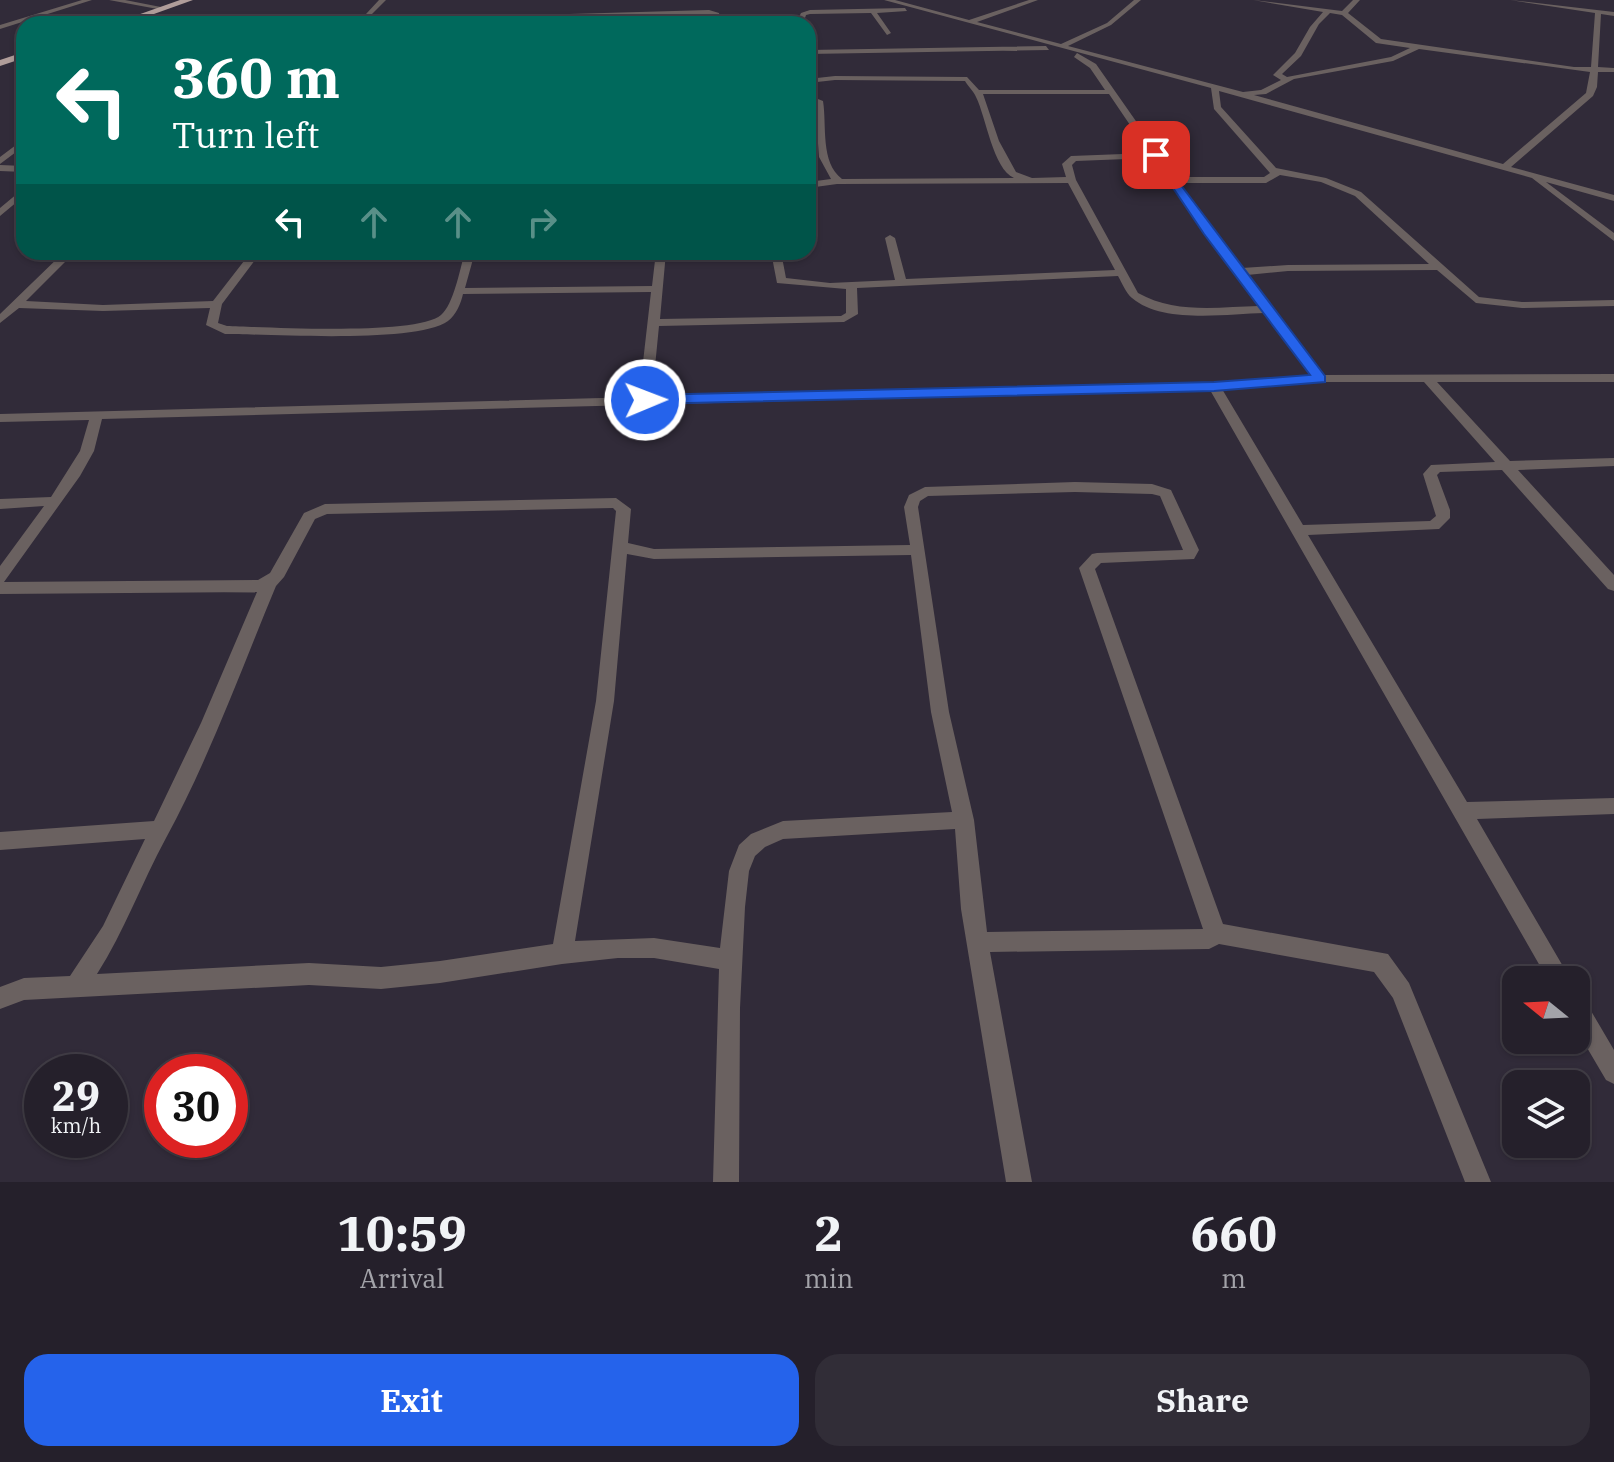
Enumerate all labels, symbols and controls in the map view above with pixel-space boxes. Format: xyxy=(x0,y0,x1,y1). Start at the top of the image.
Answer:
text: 360 m xyxy=(172,41,340,113)
icon: left xyxy=(40,48,144,152)
text: Turn left xyxy=(172,111,319,158)
pin xyxy=(1122,121,1190,189)
icon: arrive xyxy=(1134,133,1178,177)
icon: left xyxy=(268,200,312,244)
icon: ahead xyxy=(352,200,396,244)
icon: ahead xyxy=(436,200,480,244)
icon: right xyxy=(520,200,564,244)
position arrow xyxy=(603,358,687,442)
north arrow xyxy=(1502,966,1590,1054)
map controls xyxy=(1502,966,1590,1158)
speed limit sign: 30 xyxy=(144,1054,248,1158)
text: 29 xyxy=(52,1070,100,1122)
button: layers xyxy=(1502,1070,1590,1158)
text: km/h xyxy=(51,1112,101,1139)
text: 10:59 xyxy=(337,1202,467,1264)
text: 2 xyxy=(814,1202,843,1264)
text: 660 xyxy=(1191,1202,1277,1264)
text: Arrival xyxy=(360,1261,444,1295)
text: min xyxy=(804,1261,853,1295)
text: m xyxy=(1221,1261,1246,1295)
button: Exit xyxy=(24,1354,799,1446)
button: Share xyxy=(815,1354,1590,1446)

